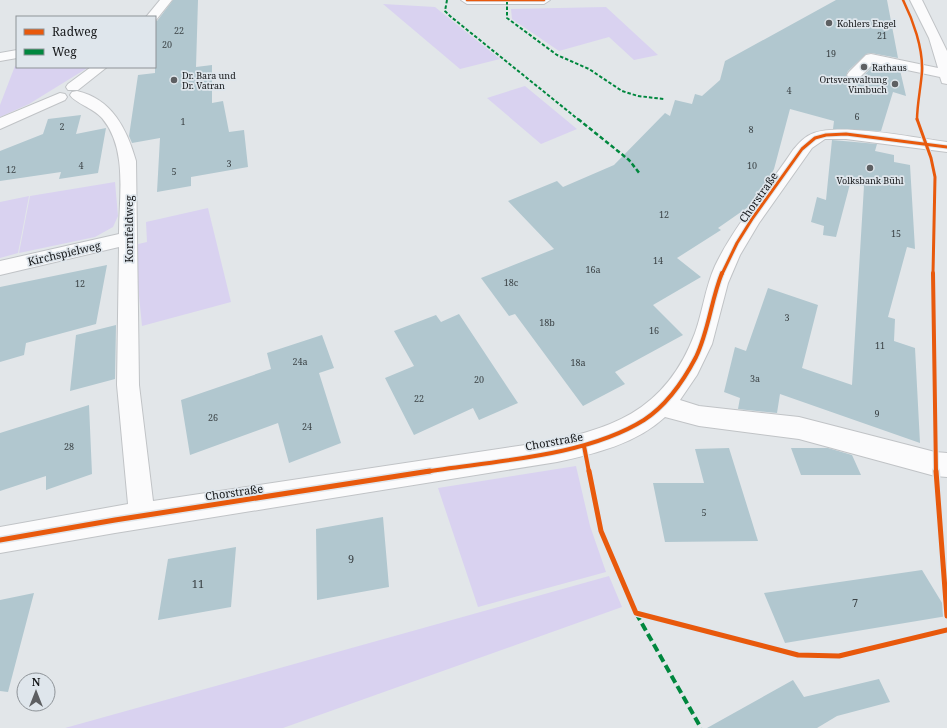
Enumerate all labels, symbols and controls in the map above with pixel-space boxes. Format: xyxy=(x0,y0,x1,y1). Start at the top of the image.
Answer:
legend xyxy=(16,16,156,68)
place label: Kohlers Engel xyxy=(837,17,896,30)
marker: Kohlers Engel xyxy=(824,18,834,28)
text: Radweg xyxy=(52,23,98,40)
house number: 22 xyxy=(174,24,184,37)
house number: 21 xyxy=(877,29,887,42)
house number: 20 xyxy=(162,38,172,51)
text: Weg xyxy=(52,43,77,60)
house number: 19 xyxy=(826,47,836,60)
place label: Rathaus xyxy=(872,61,907,74)
marker: Rathaus xyxy=(859,62,869,72)
place label: Dr. Bara und Dr. Vatran xyxy=(182,69,236,92)
place label: Ortsverwaltung Vimbuch xyxy=(819,73,887,96)
marker: Dr. Bara und Dr. Vatran xyxy=(169,75,179,85)
marker: Ortsverwaltung Vimbuch xyxy=(890,79,900,89)
house number: 4 xyxy=(786,84,792,97)
house number: 6 xyxy=(854,110,860,123)
house number: 1 xyxy=(180,115,186,128)
house number: 2 xyxy=(59,120,65,133)
house number: 8 xyxy=(748,123,754,136)
house number: 3 xyxy=(226,157,232,170)
house number: 4 xyxy=(78,159,84,172)
house number: 10 xyxy=(747,159,757,172)
house number: 12 xyxy=(6,163,16,176)
marker: Volksbank Bühl xyxy=(865,163,875,173)
house number: 5 xyxy=(171,165,177,178)
street label: Chorstraße xyxy=(735,169,781,225)
place label: Volksbank Bühl xyxy=(837,174,904,187)
street label: Kornfeldweg xyxy=(121,195,136,263)
house number: 12 xyxy=(659,208,669,221)
house number: 15 xyxy=(891,227,901,240)
street label: Kirchspielweg xyxy=(26,237,102,269)
house number: 14 xyxy=(653,254,663,267)
house number: 16a xyxy=(585,263,601,276)
house number: 18c xyxy=(504,276,519,289)
house number: 12 xyxy=(75,277,85,290)
house number: 3 xyxy=(784,311,790,324)
house number: 18b xyxy=(539,316,555,329)
house number: 16 xyxy=(649,324,659,337)
house number: 11 xyxy=(875,339,885,352)
house number: 24a xyxy=(292,355,308,368)
house number: 18a xyxy=(570,356,586,369)
house number: 3a xyxy=(750,372,760,385)
house number: 20 xyxy=(474,373,484,386)
house number: 22 xyxy=(414,392,424,405)
house number: 9 xyxy=(874,407,880,420)
house number: 26 xyxy=(208,411,218,424)
house number: 24 xyxy=(302,420,312,433)
street label: Chorstraße xyxy=(524,429,584,453)
house number: 28 xyxy=(64,440,74,453)
street label: Chorstraße xyxy=(204,481,264,503)
house number: 5 xyxy=(701,506,707,519)
house number: 9 xyxy=(348,551,354,566)
house number: 11 xyxy=(192,576,204,591)
house number: 7 xyxy=(852,595,858,610)
north arrow xyxy=(16,672,56,712)
text: N xyxy=(32,674,41,689)

